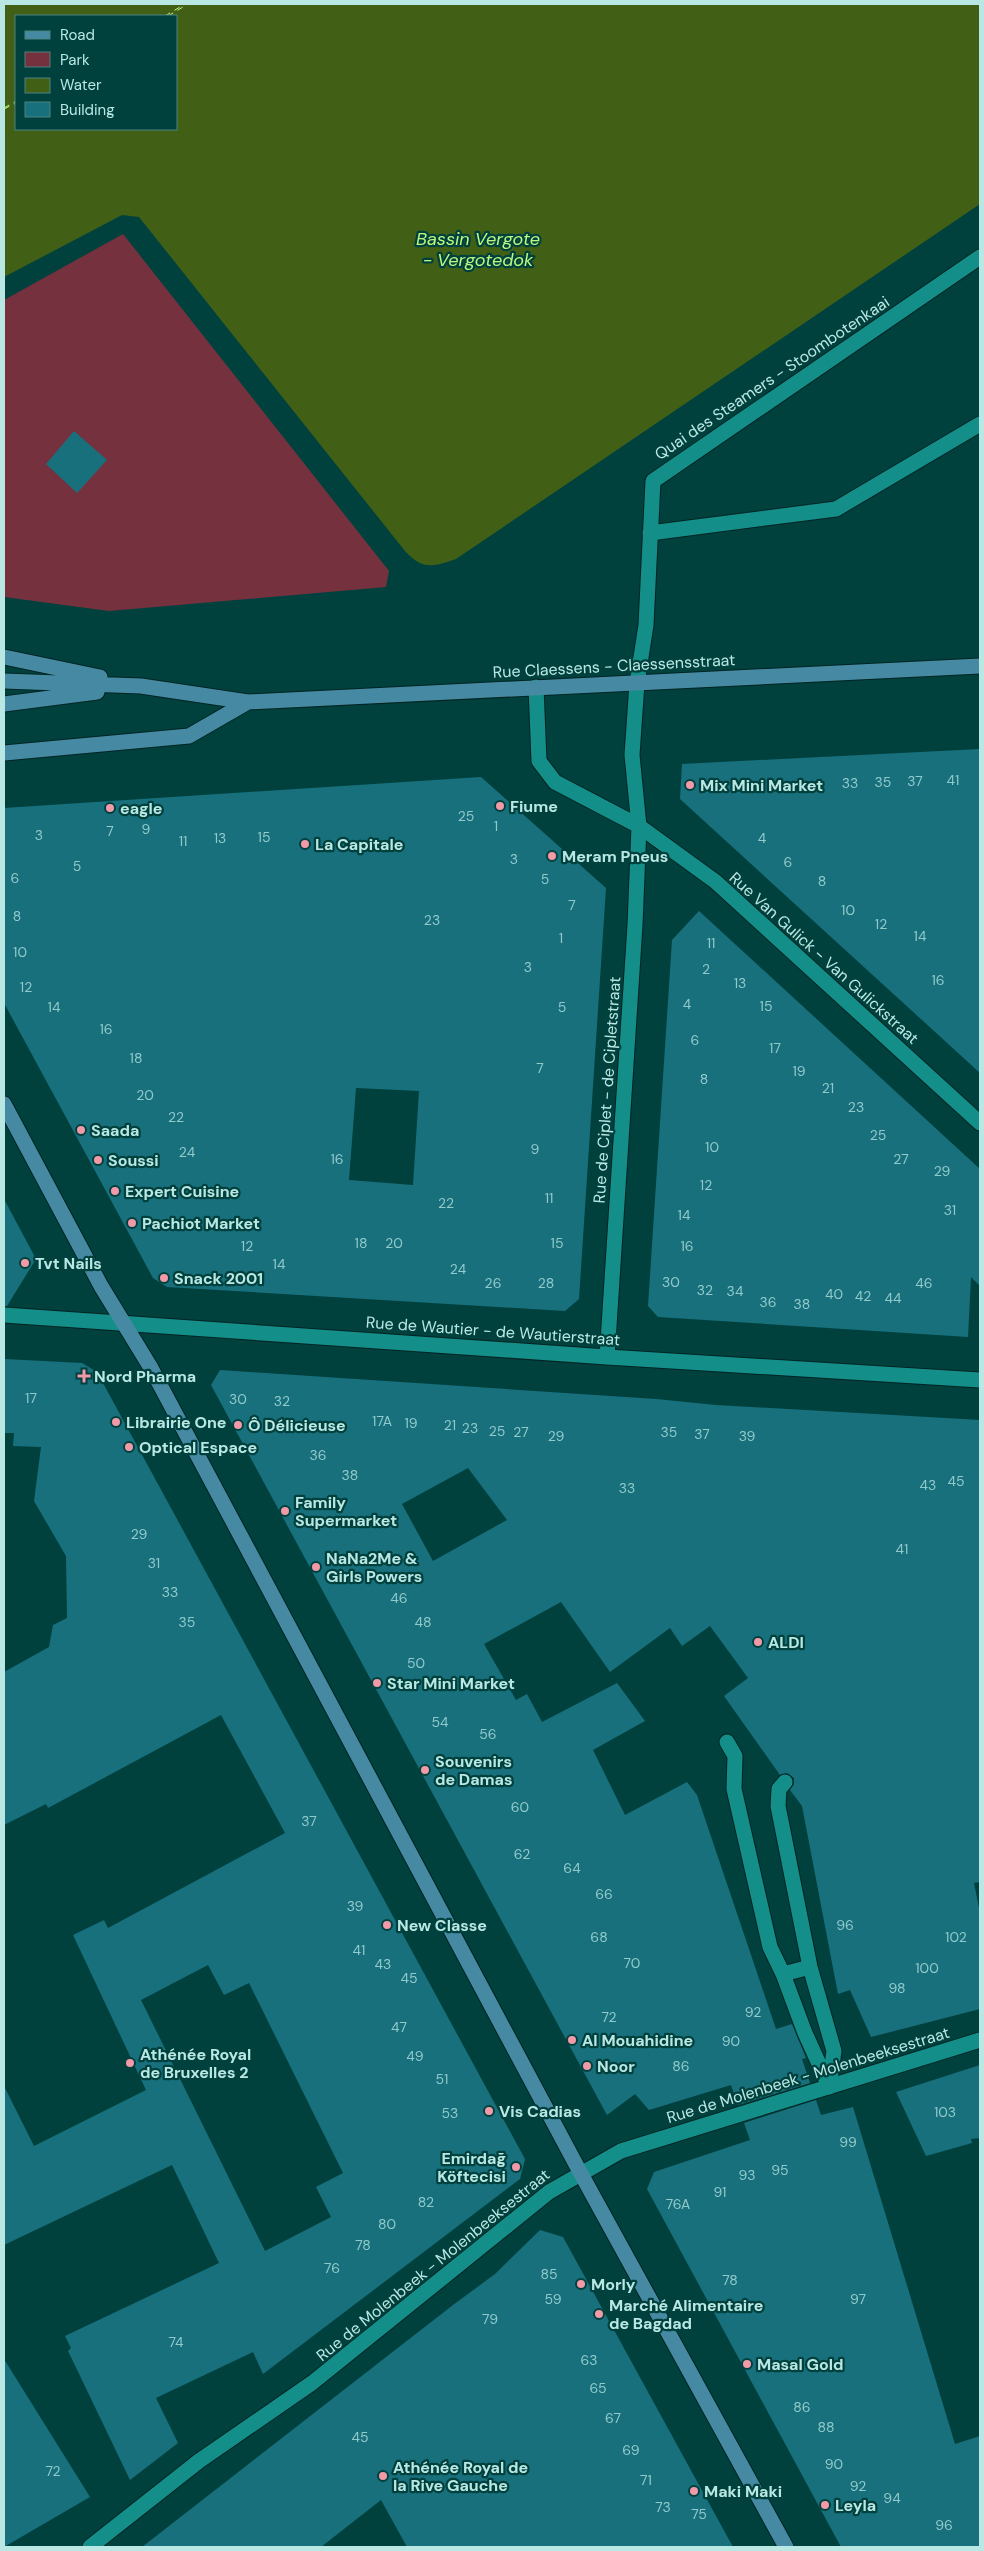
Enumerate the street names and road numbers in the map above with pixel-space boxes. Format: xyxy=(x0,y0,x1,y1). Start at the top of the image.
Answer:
street label: Quai des Steamers - Stoombotenkaai xyxy=(651,291,893,465)
street label: Rue Claessens - Claessensstraat xyxy=(492,649,736,683)
street label: Rue Van Gulick - Van Gulickstraat xyxy=(725,867,923,1049)
street label: Rue de Ciplet - de Cipletstraat xyxy=(589,976,625,1204)
street label: Rue de Wautier - de Wautierstraat xyxy=(365,1312,621,1350)
street label: Rue de Molenbeek - Molenbeeksestraat xyxy=(664,2022,952,2128)
street label: Rue de Molenbeek - Molenbeeksestraat xyxy=(312,2164,554,2366)

